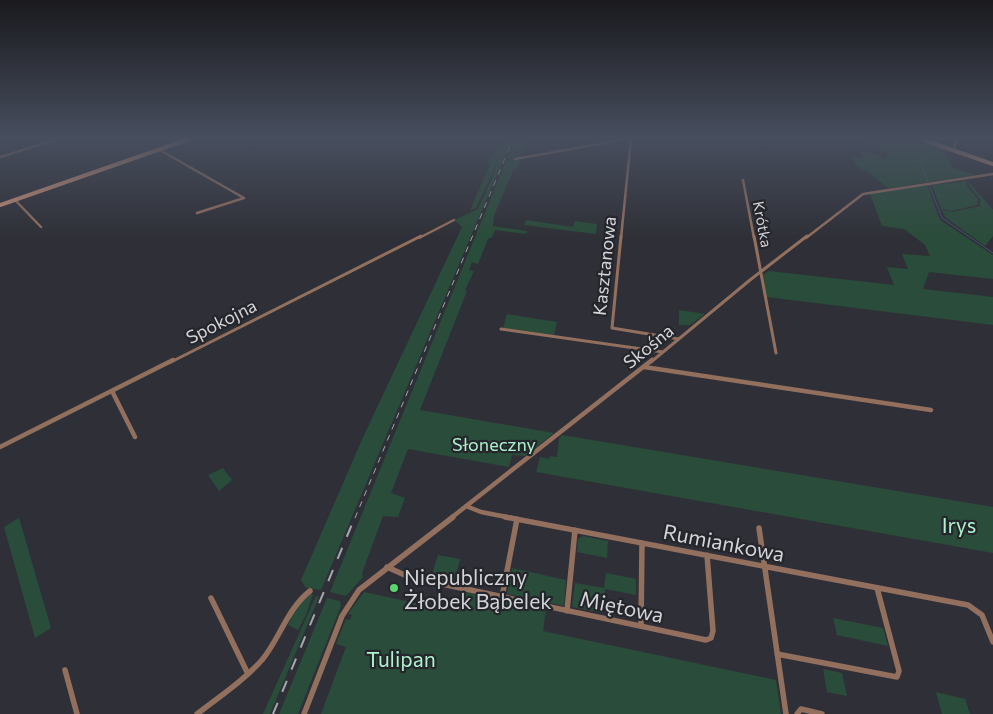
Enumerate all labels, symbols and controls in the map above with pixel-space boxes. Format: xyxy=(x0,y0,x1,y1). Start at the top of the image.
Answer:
street label: Krótka xyxy=(750,199,776,249)
street label: Kasztanowa xyxy=(588,215,620,317)
street label: Spokojna xyxy=(182,294,260,348)
street label: Skośna xyxy=(618,319,678,373)
park label: Słoneczny xyxy=(452,433,536,455)
park label: Irys xyxy=(942,512,976,537)
street label: Rumiankowa xyxy=(661,518,787,566)
place label: Niepubliczny Żłobek Bąbelek xyxy=(404,564,552,613)
marker: Niepubliczny Żłobek Bąbelek xyxy=(388,582,400,594)
street label: Miętowa xyxy=(578,585,666,627)
park label: Tulipan xyxy=(366,646,436,671)

